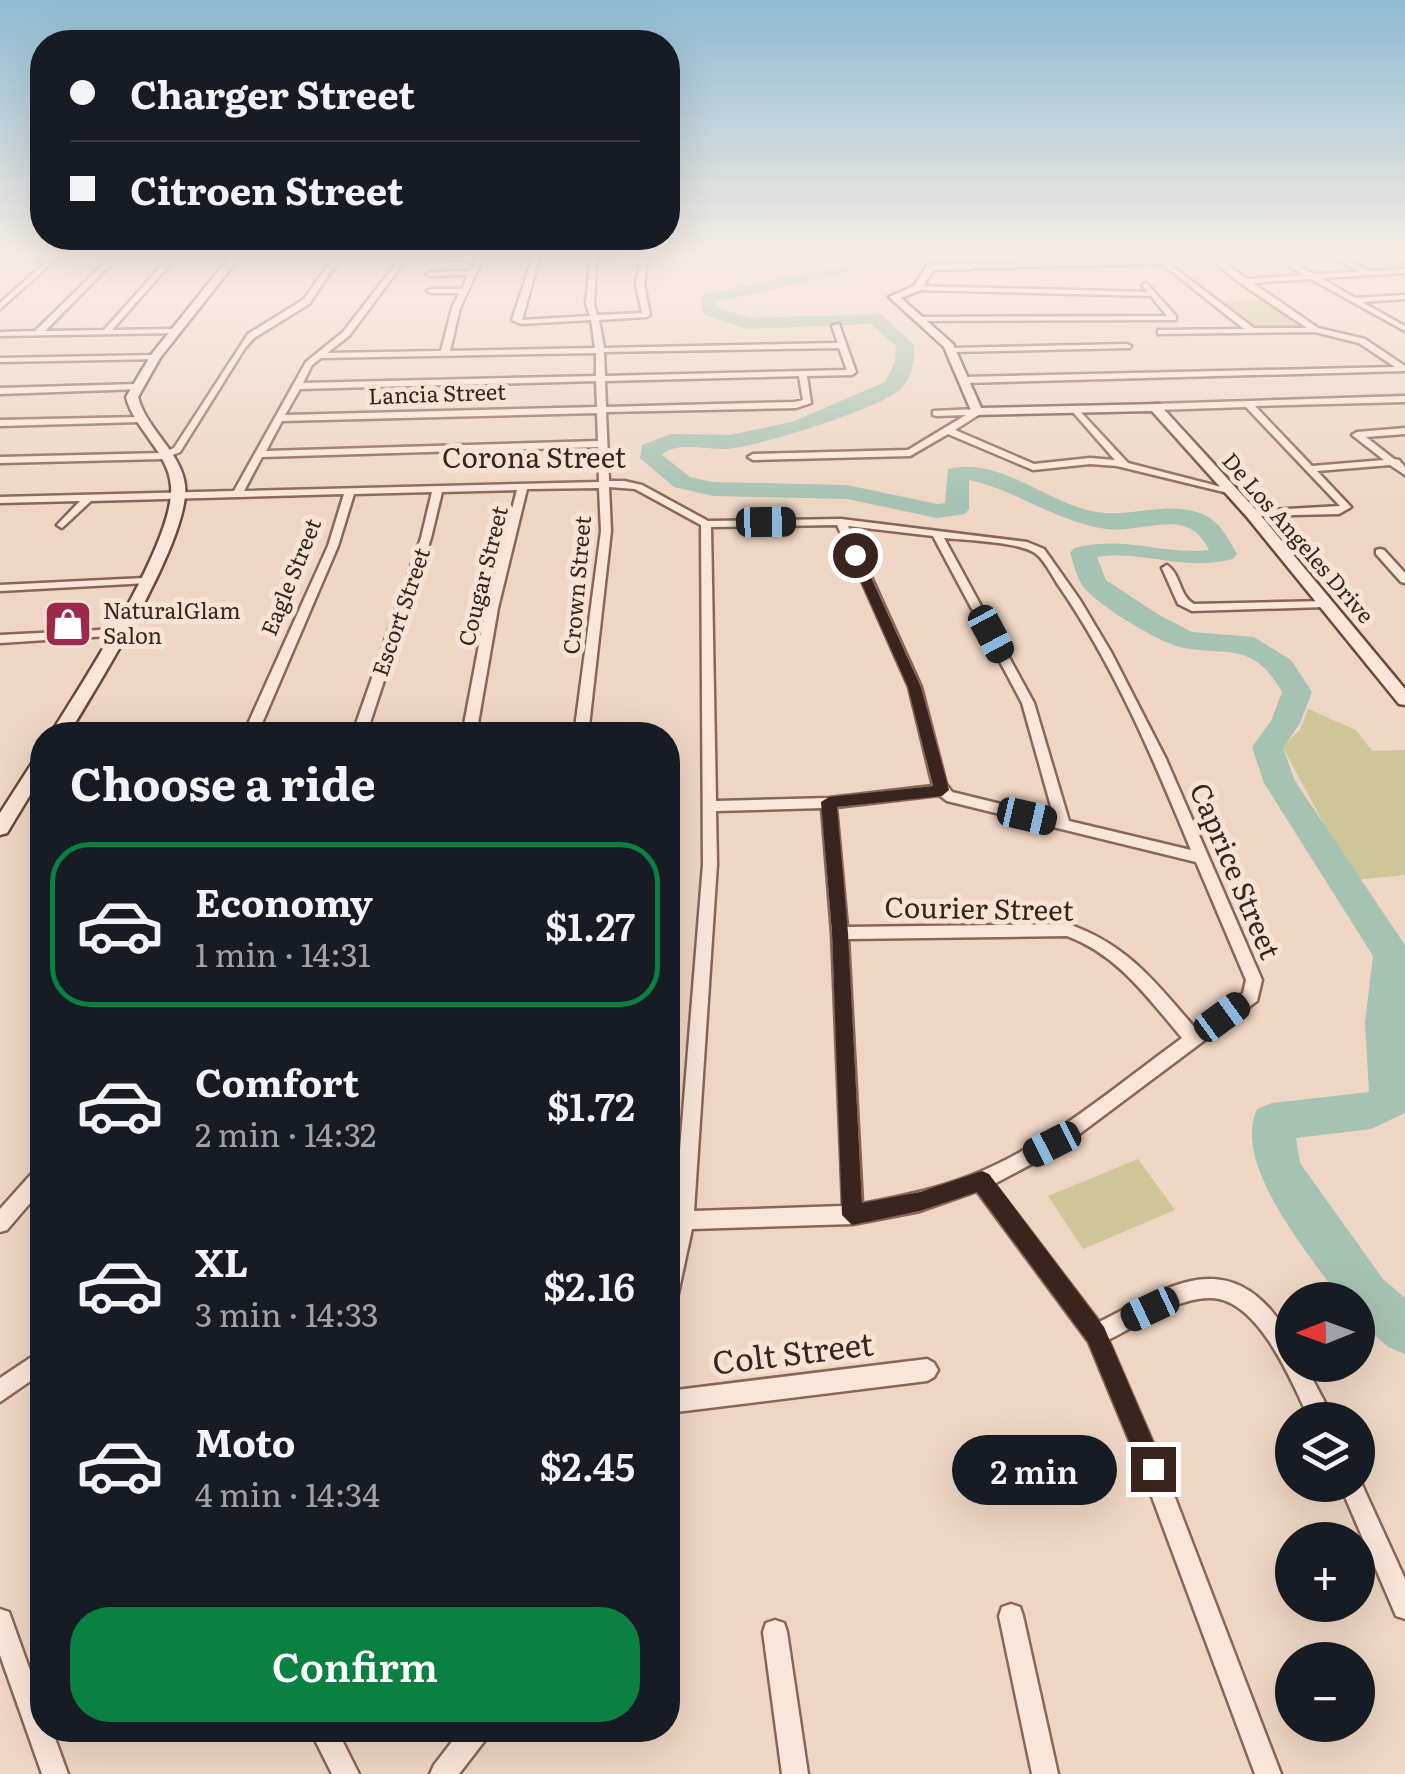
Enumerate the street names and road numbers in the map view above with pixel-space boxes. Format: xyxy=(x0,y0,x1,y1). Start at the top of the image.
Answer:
street label: Lancia Street xyxy=(368,374,506,411)
street label: Corona Street xyxy=(442,435,627,477)
street label: De Los Angeles Drive xyxy=(1215,444,1383,630)
street label: Cougar Street xyxy=(448,502,515,649)
street label: Eagle Street xyxy=(251,513,328,640)
street label: Crown Street xyxy=(553,514,598,656)
street label: Escort Street xyxy=(362,543,437,680)
street label: Caprice Street xyxy=(1181,776,1293,965)
street label: Courier Street xyxy=(884,884,1075,930)
street label: Colt Street xyxy=(709,1317,876,1385)

